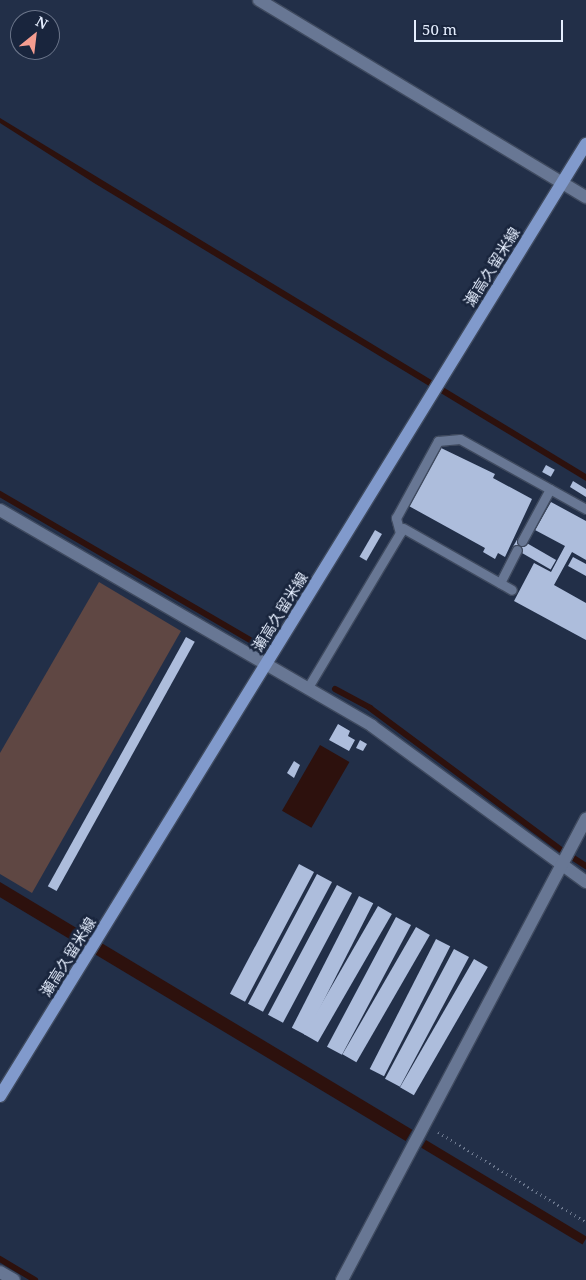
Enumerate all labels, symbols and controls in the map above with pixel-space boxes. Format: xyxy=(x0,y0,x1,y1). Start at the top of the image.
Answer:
north arrow xyxy=(10,10,60,60)
scale bar xyxy=(416,10,565,42)
text: N xyxy=(33,11,51,33)
text: 50 m xyxy=(422,19,457,39)
street label: 瀬高久留米線 xyxy=(461,224,523,310)
street label: 瀬高久留米線 xyxy=(249,569,311,655)
street label: 瀬高久留米線 xyxy=(37,914,99,1000)

